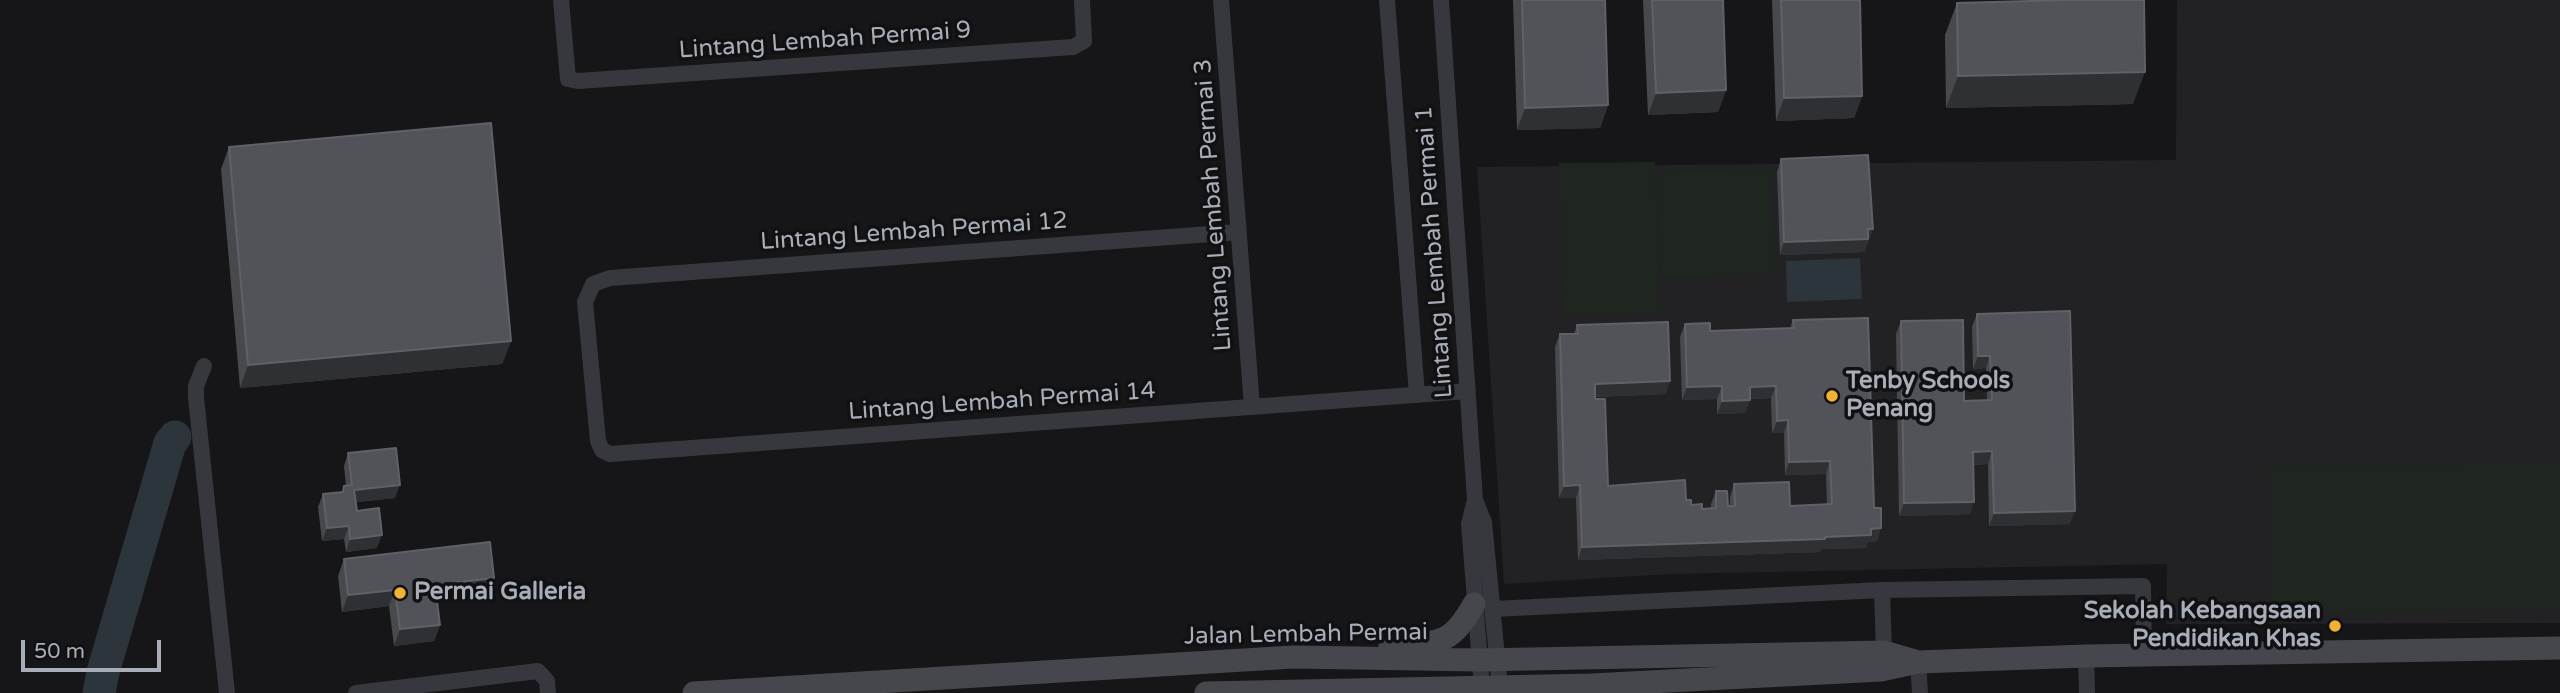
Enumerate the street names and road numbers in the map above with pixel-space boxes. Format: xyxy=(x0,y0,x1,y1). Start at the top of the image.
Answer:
street label: Lintang Lembah Permai 9 xyxy=(678,16,972,66)
street label: Lintang Lembah Permai 3 xyxy=(1189,58,1239,352)
street label: Lintang Lembah Permai 1 xyxy=(1410,105,1460,399)
street label: Lintang Lembah Permai 12 xyxy=(759,207,1069,257)
street label: Lintang Lembah Permai 14 xyxy=(847,377,1157,427)
street label: Jalan Lembah Permai xyxy=(1184,618,1428,652)

